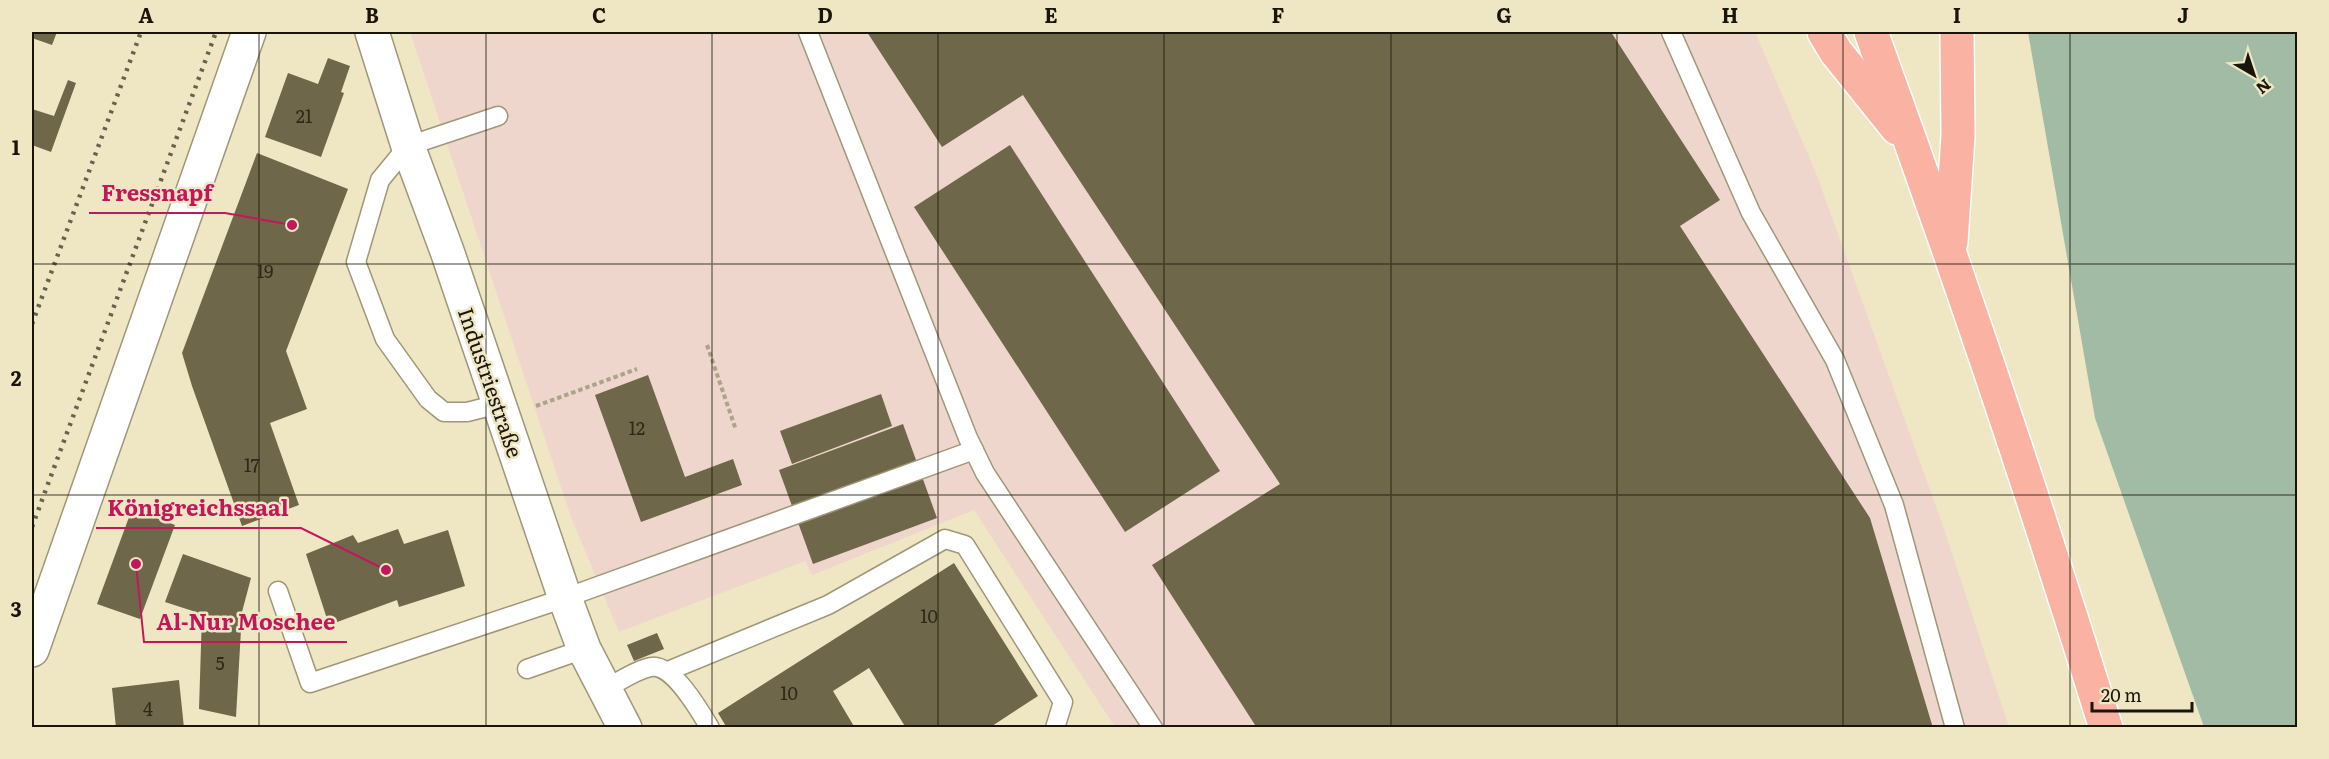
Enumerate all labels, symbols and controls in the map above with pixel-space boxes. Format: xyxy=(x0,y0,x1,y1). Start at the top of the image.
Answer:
text: A xyxy=(138,0,154,29)
text: B xyxy=(365,0,379,29)
text: C xyxy=(592,0,606,29)
text: D xyxy=(817,0,833,29)
text: E xyxy=(1044,0,1058,29)
text: F xyxy=(1272,0,1285,29)
text: G xyxy=(1496,0,1512,29)
text: H xyxy=(1722,0,1738,29)
text: I xyxy=(1953,0,1961,29)
text: J xyxy=(2177,0,2189,29)
north arrow xyxy=(2224,45,2284,105)
text: N xyxy=(2251,74,2277,101)
house number: 21 xyxy=(296,102,312,129)
text: 1 xyxy=(12,131,20,161)
callout: Fressnapf xyxy=(89,173,225,213)
text: Fressnapf xyxy=(101,175,215,208)
house number: 19 xyxy=(257,257,273,284)
street label: Industriestraße xyxy=(452,303,532,461)
text: 2 xyxy=(11,362,22,392)
house number: 12 xyxy=(629,414,645,441)
house number: 17 xyxy=(244,451,260,478)
callout: Königreichssaal xyxy=(96,488,301,528)
text: Königreichssaal xyxy=(107,490,289,523)
text: 3 xyxy=(10,593,22,623)
callout: Al-Nur Moschee xyxy=(144,602,347,642)
house number: 10 xyxy=(920,602,938,629)
text: Al-Nur Moschee xyxy=(157,604,335,637)
house number: 5 xyxy=(215,649,225,676)
scale bar xyxy=(2092,675,2192,713)
house number: 10 xyxy=(780,679,798,706)
text: 20 m xyxy=(2101,681,2142,708)
house number: 4 xyxy=(143,695,153,722)

